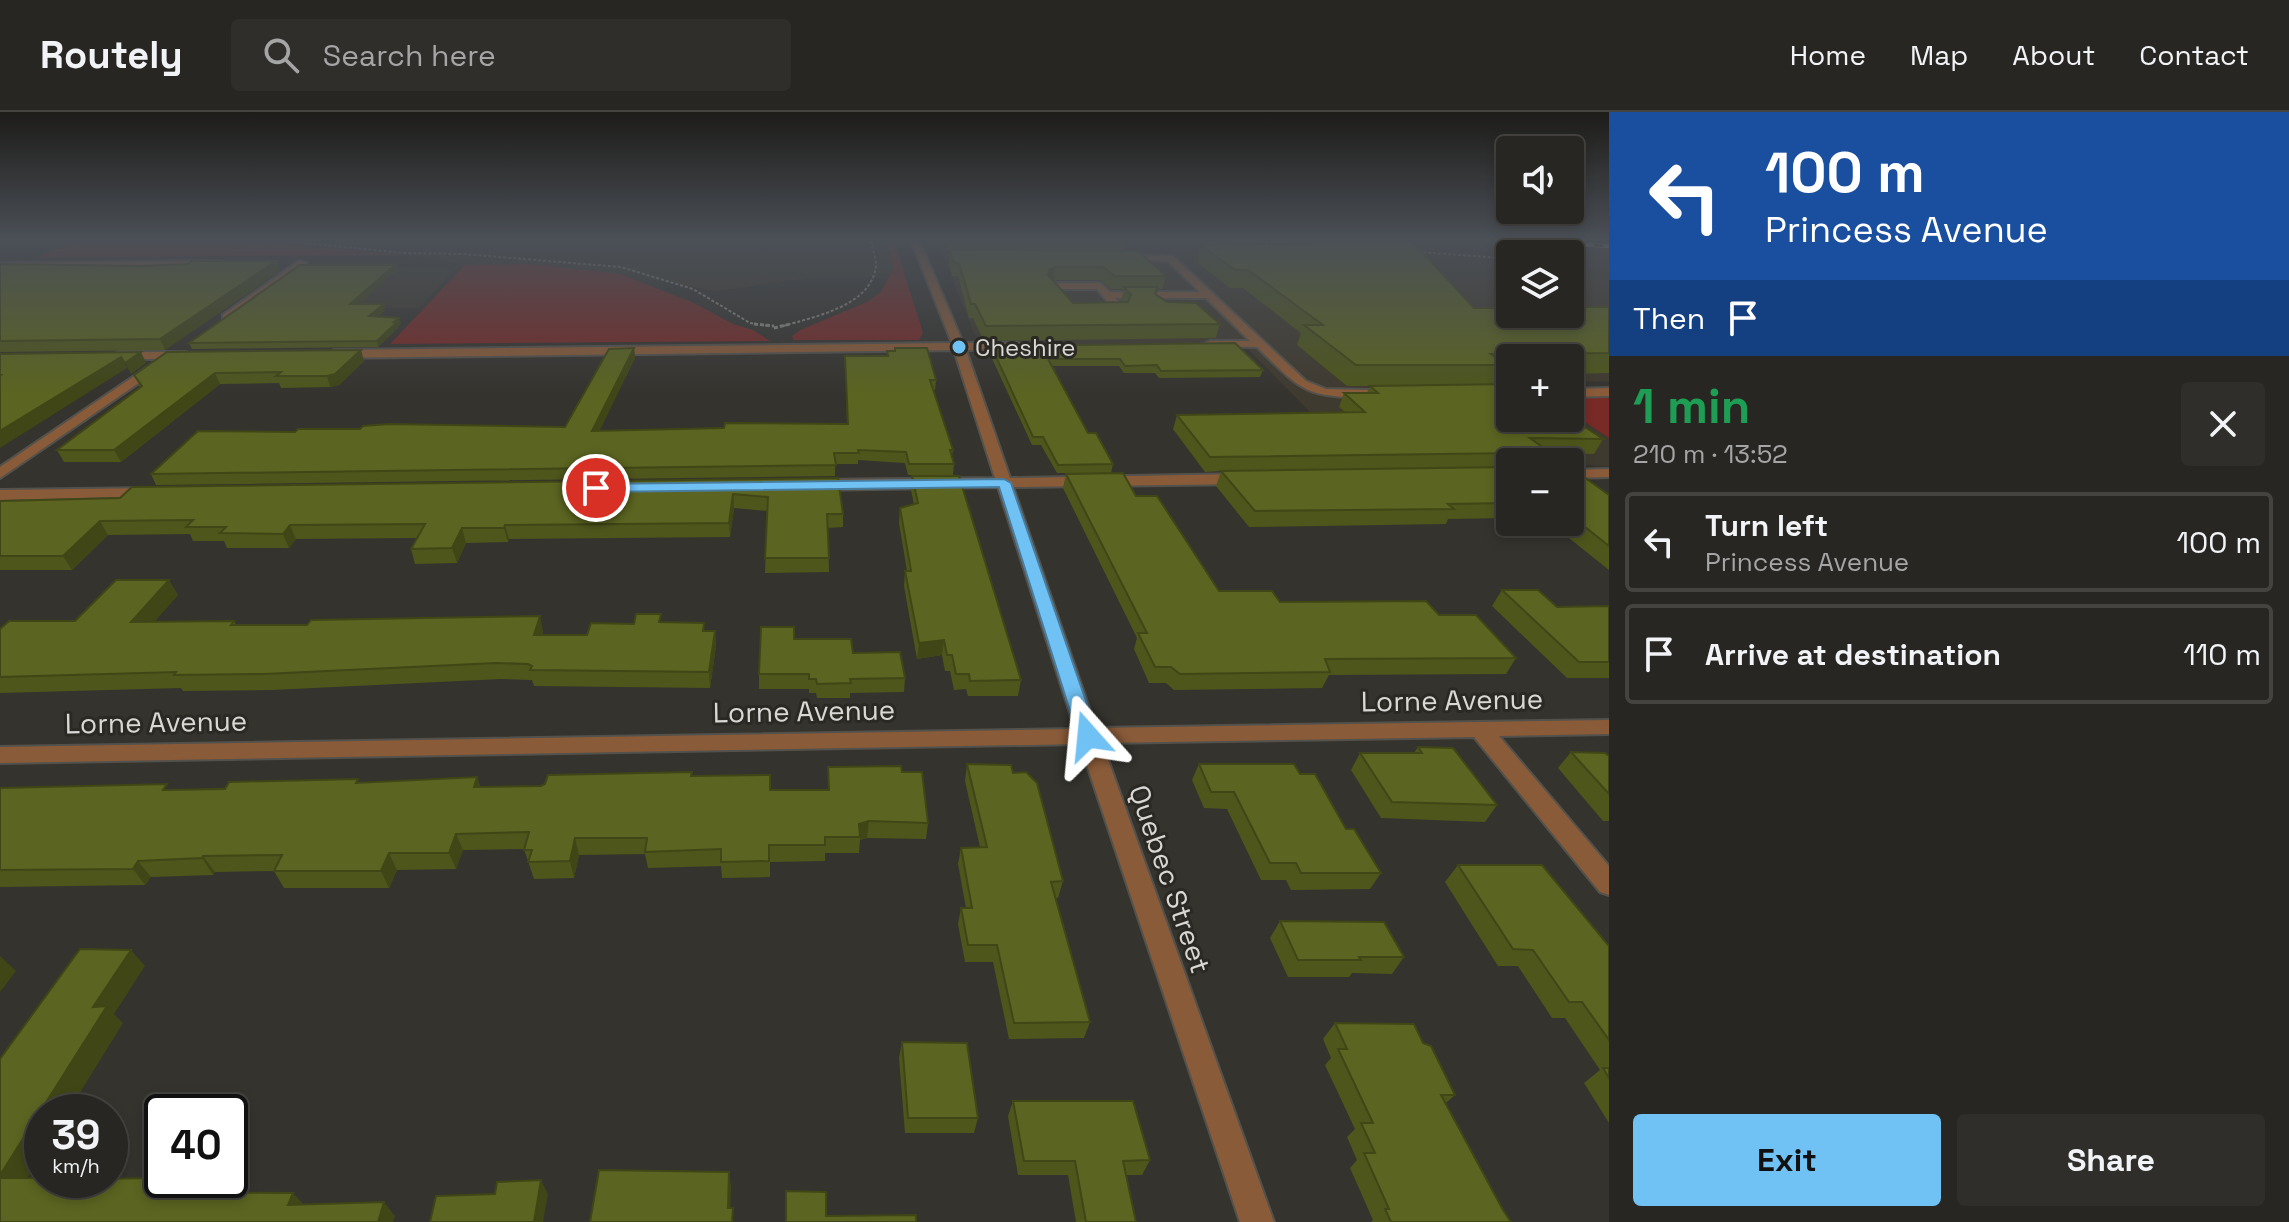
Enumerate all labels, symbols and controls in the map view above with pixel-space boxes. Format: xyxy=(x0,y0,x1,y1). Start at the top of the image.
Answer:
search box xyxy=(231,19,791,91)
text: Routely xyxy=(40,31,183,79)
icon: search xyxy=(259,33,303,77)
text: Search here xyxy=(323,36,496,75)
text: Home xyxy=(1790,37,1866,73)
text: Map xyxy=(1910,37,1968,73)
text: About xyxy=(2012,37,2095,73)
text: Contact xyxy=(2139,37,2249,73)
map controls xyxy=(1496,136,1584,536)
button: sound xyxy=(1496,136,1584,224)
text: 100 m xyxy=(1765,137,1925,208)
icon: left xyxy=(1633,144,1737,248)
text: Princess Avenue xyxy=(1765,207,2048,253)
button: layers xyxy=(1496,240,1584,328)
icon: arrive xyxy=(1721,296,1765,340)
text: Then xyxy=(1633,299,1705,338)
place label: Cheshire xyxy=(975,332,1075,363)
marker: Cheshire xyxy=(950,338,968,356)
button: + xyxy=(1496,344,1584,432)
text: 1 min xyxy=(1633,376,1750,437)
button: close xyxy=(2181,382,2265,466)
text: 210 m · 13:52 xyxy=(1633,437,1788,471)
button: − xyxy=(1496,448,1584,536)
pin xyxy=(562,454,630,522)
icon: arrive xyxy=(574,466,618,510)
text: Turn left xyxy=(1705,506,1828,545)
icon: left xyxy=(1637,520,1681,564)
text: 100 m xyxy=(2176,523,2261,562)
text: Princess Avenue xyxy=(1705,545,1909,579)
icon: arrive xyxy=(1637,632,1681,676)
text: Arrive at destination xyxy=(1705,635,2001,674)
text: 110 m xyxy=(2183,635,2261,674)
street label: Lorne Avenue xyxy=(1360,680,1544,720)
street label: Lorne Avenue xyxy=(712,691,896,731)
position arrow xyxy=(1046,694,1130,778)
street label: Lorne Avenue xyxy=(64,702,248,742)
street label: Quebec Street xyxy=(1121,780,1219,978)
speed limit sign: 40 xyxy=(144,1094,248,1198)
text: 39 xyxy=(51,1110,101,1161)
button: Exit xyxy=(1633,1114,1941,1206)
button: Share xyxy=(1957,1114,2265,1206)
text: km/h xyxy=(52,1153,100,1179)

